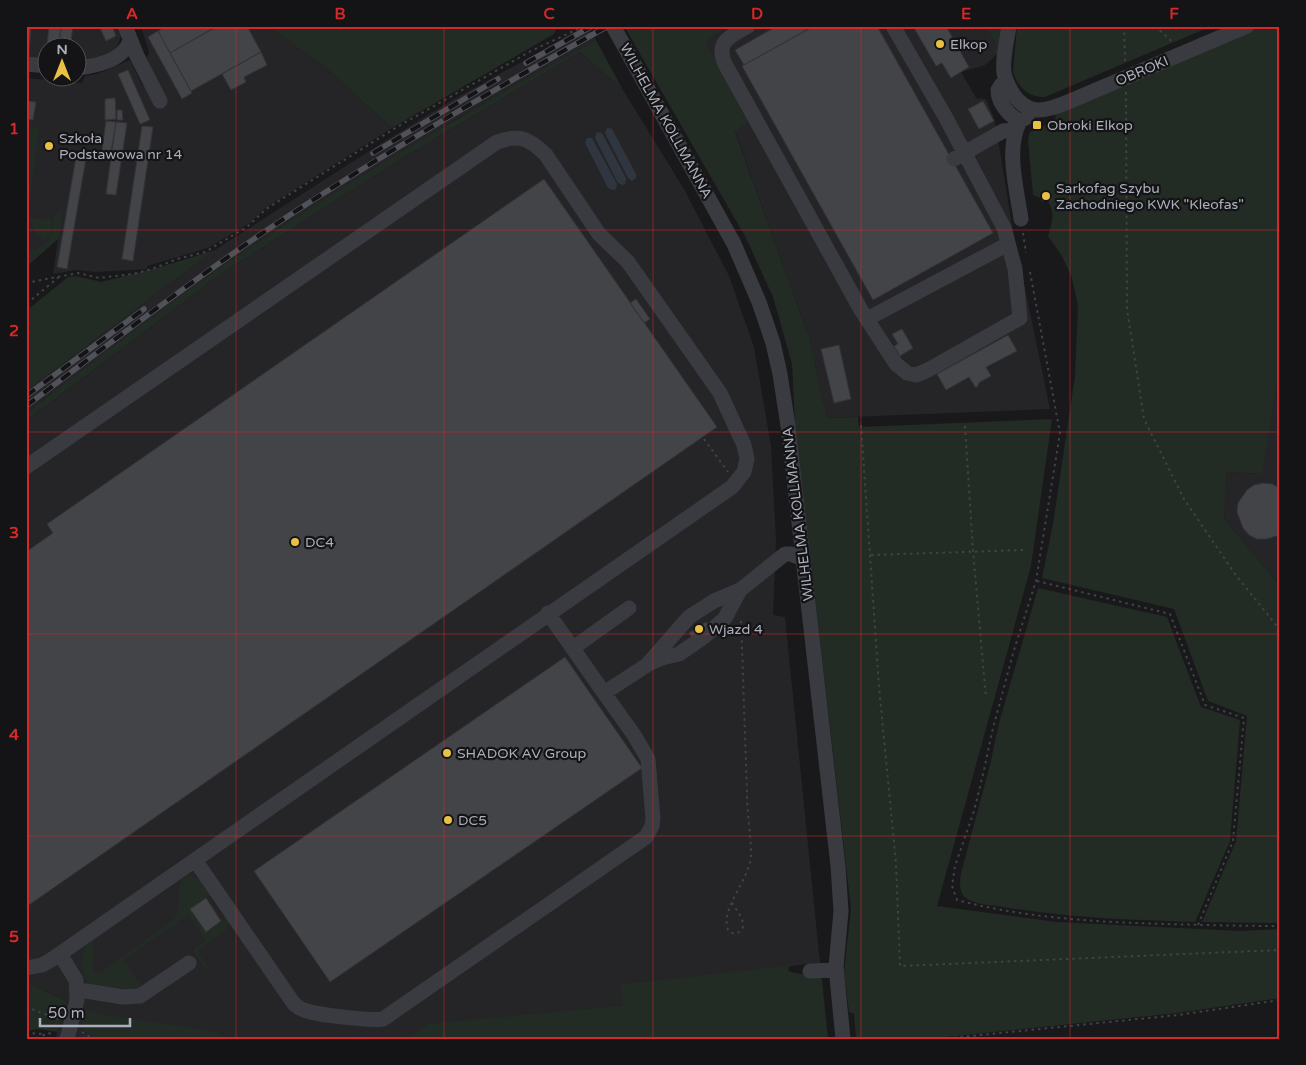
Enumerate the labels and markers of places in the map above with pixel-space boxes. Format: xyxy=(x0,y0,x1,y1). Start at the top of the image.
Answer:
place label: Elkop xyxy=(950,36,987,53)
marker: Elkop xyxy=(934,38,946,50)
place label: Obroki Elkop xyxy=(1047,117,1133,134)
marker: Obroki Elkop xyxy=(1031,119,1043,131)
place label: Szkoła Podstawowa nr 14 xyxy=(59,130,183,163)
marker: Szkoła Podstawowa nr 14 xyxy=(43,140,55,152)
place label: Sarkofag Szybu Zachodniego KWK "Kleofas" xyxy=(1056,180,1244,213)
marker: Sarkofag Szybu Zachodniego KWK "Kleofas" xyxy=(1040,190,1052,202)
place label: DC4 xyxy=(305,534,334,551)
marker: DC4 xyxy=(289,536,301,548)
place label: Wjazd 4 xyxy=(709,621,763,638)
marker: Wjazd 4 xyxy=(693,623,705,635)
place label: SHADOK AV Group xyxy=(457,745,587,762)
marker: SHADOK AV Group xyxy=(441,747,453,759)
place label: DC5 xyxy=(458,812,487,829)
marker: DC5 xyxy=(442,814,454,826)

